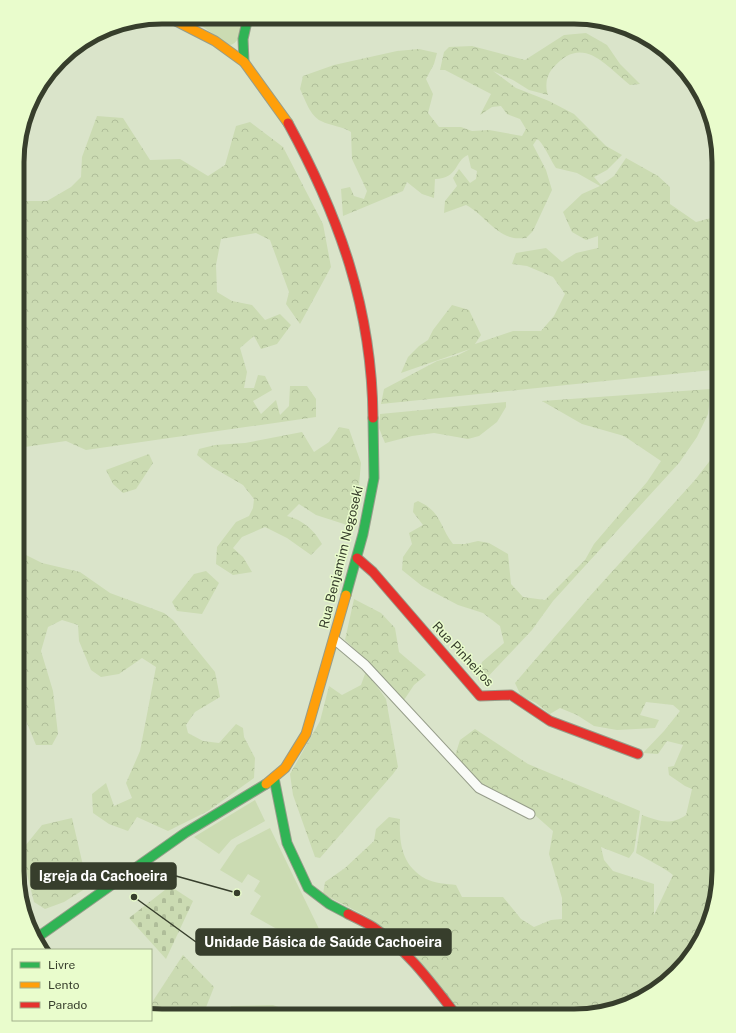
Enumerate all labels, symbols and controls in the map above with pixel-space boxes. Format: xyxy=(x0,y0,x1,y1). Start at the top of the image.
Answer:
street label: Rua Benjamim Negoseki xyxy=(316,484,366,630)
street label: Rua Pinheiros xyxy=(429,619,497,689)
callout: Igreja da Cachoeira xyxy=(31,863,176,889)
text: Igreja da Cachoeira xyxy=(39,868,167,884)
callout: Unidade Básica de Saúde Cachoeira xyxy=(196,929,451,955)
text: Unidade Básica de Saúde Cachoeira xyxy=(204,934,442,950)
legend xyxy=(12,949,152,1021)
text: Livre xyxy=(48,958,76,972)
text: Lento xyxy=(48,978,80,992)
text: Parado xyxy=(48,998,87,1012)

